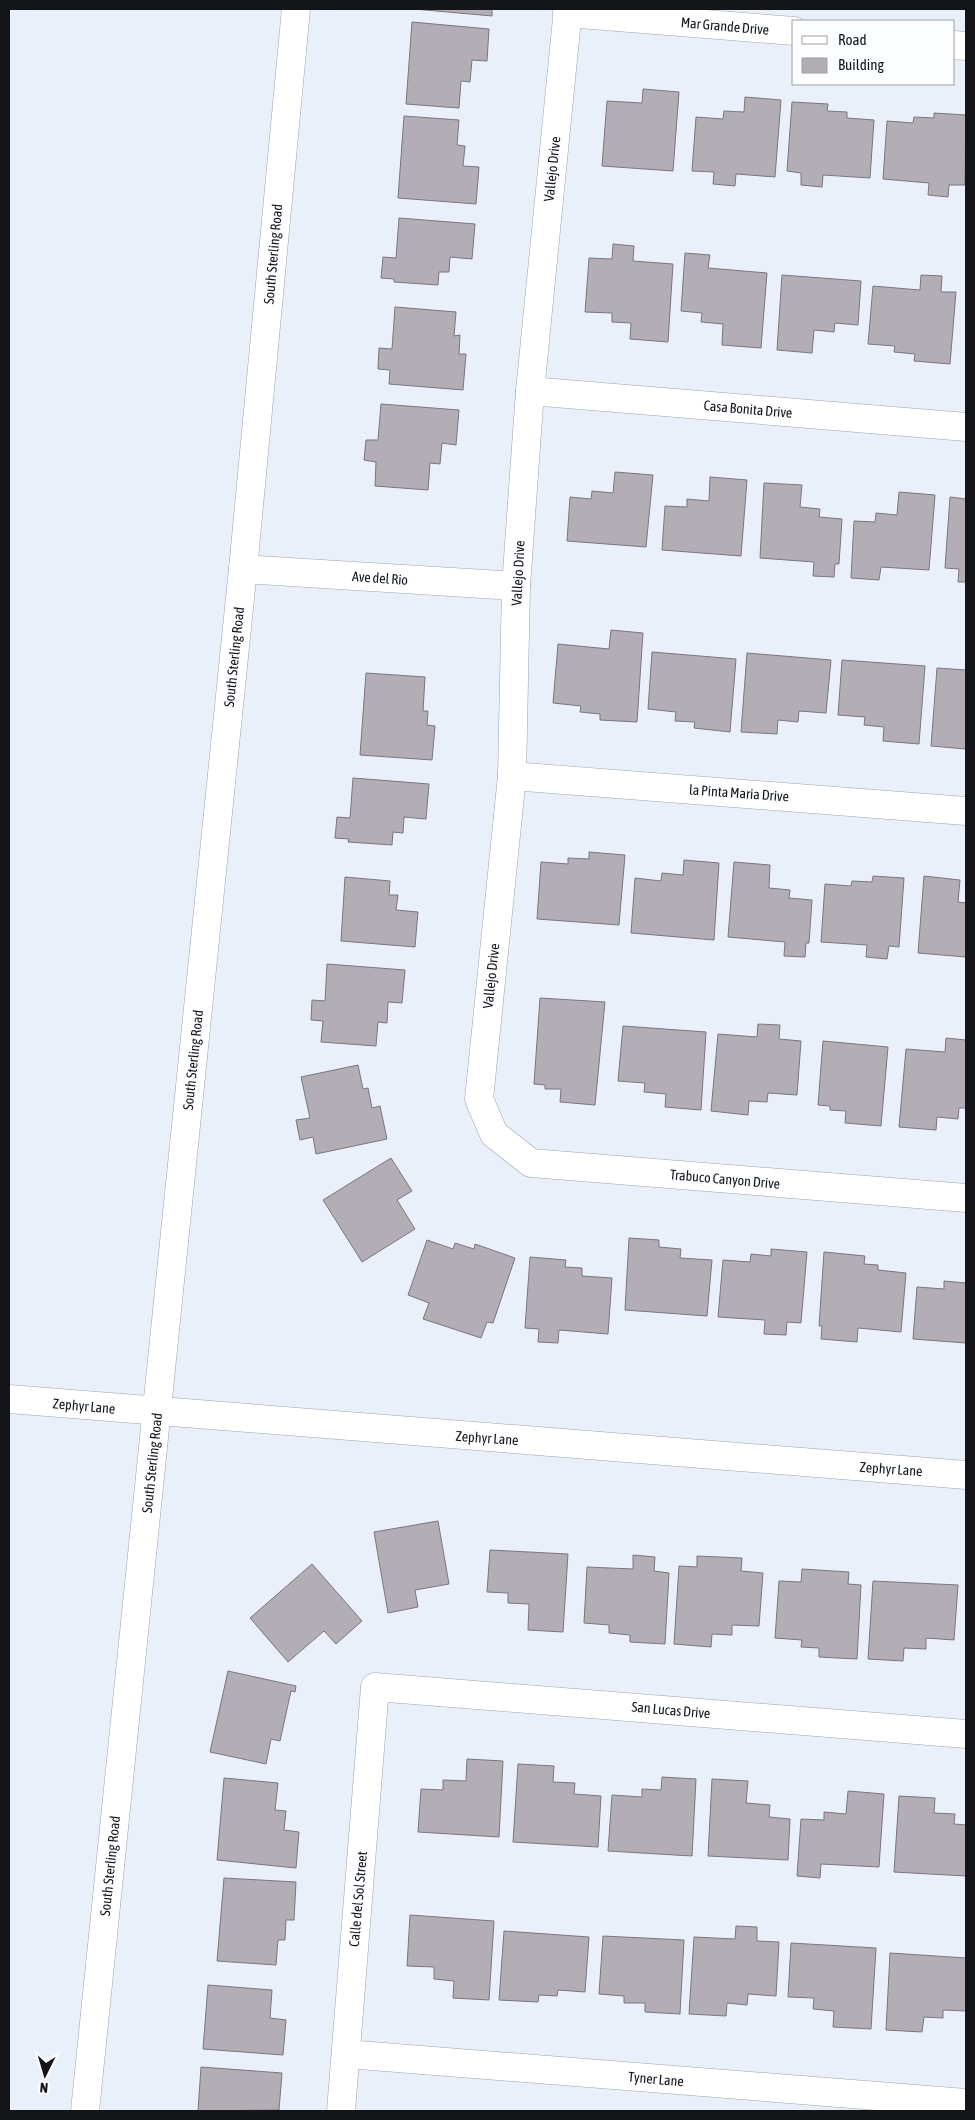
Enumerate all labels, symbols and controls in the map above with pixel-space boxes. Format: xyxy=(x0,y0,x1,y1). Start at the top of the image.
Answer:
street label: Mar Grande Drive xyxy=(680,14,770,38)
legend xyxy=(792,20,955,85)
text: Road xyxy=(838,31,867,48)
text: Building xyxy=(838,56,884,73)
street label: Vallejo Drive xyxy=(541,136,563,202)
street label: South Sterling Road xyxy=(261,203,285,305)
street label: Casa Bonita Drive xyxy=(703,397,793,421)
street label: Vallejo Drive xyxy=(508,540,528,606)
street label: Ave del Rio xyxy=(351,568,409,588)
street label: South Sterling Road xyxy=(221,606,247,708)
street label: la Pinta Maria Drive xyxy=(689,782,789,804)
street label: Vallejo Drive xyxy=(480,943,502,1009)
street label: South Sterling Road xyxy=(180,1009,206,1111)
street label: Trabuco Canyon Drive xyxy=(669,1166,781,1192)
street label: Zephyr Lane xyxy=(52,1395,116,1417)
street label: South Sterling Road xyxy=(139,1412,165,1514)
street label: Zephyr Lane xyxy=(455,1428,519,1448)
street label: Zephyr Lane xyxy=(859,1459,923,1479)
street label: San Lucas Drive xyxy=(631,1699,711,1721)
street label: South Sterling Road xyxy=(97,1815,123,1917)
street label: Calle del Sol Street xyxy=(346,1851,370,1947)
north arrow xyxy=(20,2050,70,2100)
street label: Tyner Lane xyxy=(628,2069,684,2089)
text: N xyxy=(39,2080,49,2096)

